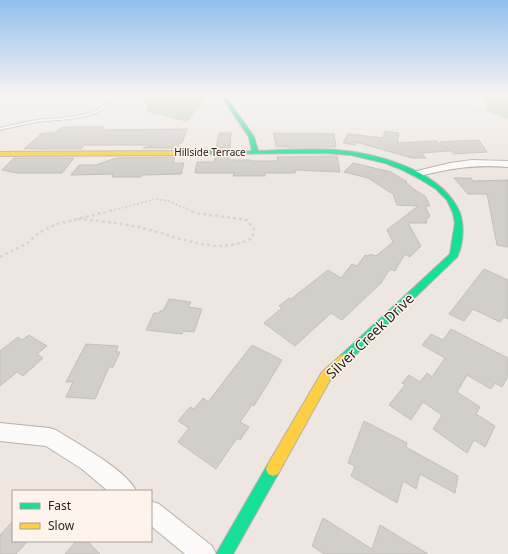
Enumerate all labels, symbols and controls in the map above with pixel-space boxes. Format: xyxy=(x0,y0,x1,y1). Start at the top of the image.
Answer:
street label: Hillside Terrace xyxy=(174,145,246,159)
street label: Silver Creek Drive xyxy=(322,289,418,382)
legend xyxy=(12,490,152,542)
text: Fast xyxy=(48,497,72,514)
text: Slow xyxy=(48,517,75,534)

